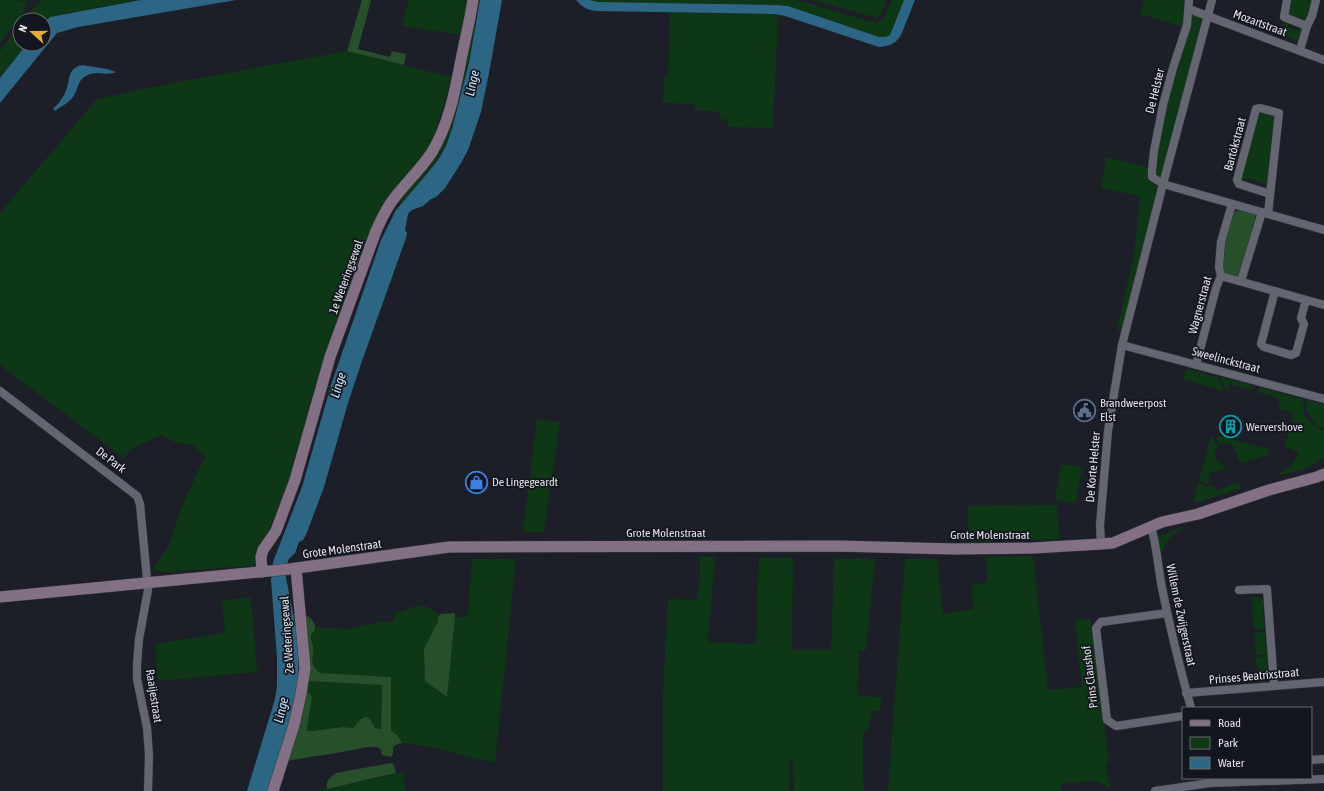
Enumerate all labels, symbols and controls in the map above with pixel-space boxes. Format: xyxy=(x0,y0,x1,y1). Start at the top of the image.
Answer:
street label: Mozartstraat xyxy=(1231,7,1289,39)
north arrow xyxy=(12,12,52,52)
text: N xyxy=(16,23,29,34)
street label: De Helster xyxy=(1143,67,1167,115)
water label: Linge xyxy=(462,69,482,97)
street label: Bartókstraat xyxy=(1221,115,1249,172)
street label: 1e Weteringsewal xyxy=(326,237,366,316)
street label: Wagnerstraat xyxy=(1186,274,1215,336)
street label: Sweelinckstraat xyxy=(1190,344,1262,376)
water label: Linge xyxy=(327,370,349,400)
place label: Brandweerpost Elst xyxy=(1100,396,1167,424)
public building icon: Brandweerpost Elst xyxy=(1072,397,1098,423)
building icon: Wervershove xyxy=(1217,414,1243,440)
place label: Wervershove xyxy=(1246,420,1303,434)
street label: De Korte Helster xyxy=(1083,431,1103,503)
street label: De Park xyxy=(93,444,129,476)
shop icon: De Lingegeardt xyxy=(463,469,489,495)
place label: De Lingegeardt xyxy=(492,475,559,489)
street label: Grote Molenstraat xyxy=(626,526,706,540)
street label: Grote Molenstraat xyxy=(950,528,1030,542)
street label: Grote Molenstraat xyxy=(302,536,383,561)
street label: Willem de Zwijgerstraat xyxy=(1163,563,1199,668)
street label: 2e Weteringsewal xyxy=(277,595,297,674)
street label: Prins Claushof xyxy=(1079,644,1101,709)
street label: Prinses Beatrixstraat xyxy=(1208,665,1300,687)
street label: Raaijestraat xyxy=(143,668,165,724)
water label: Linge xyxy=(271,695,291,724)
legend xyxy=(1182,707,1312,779)
text: Road xyxy=(1218,716,1241,730)
text: Park xyxy=(1218,736,1239,750)
text: Water xyxy=(1218,756,1245,770)

